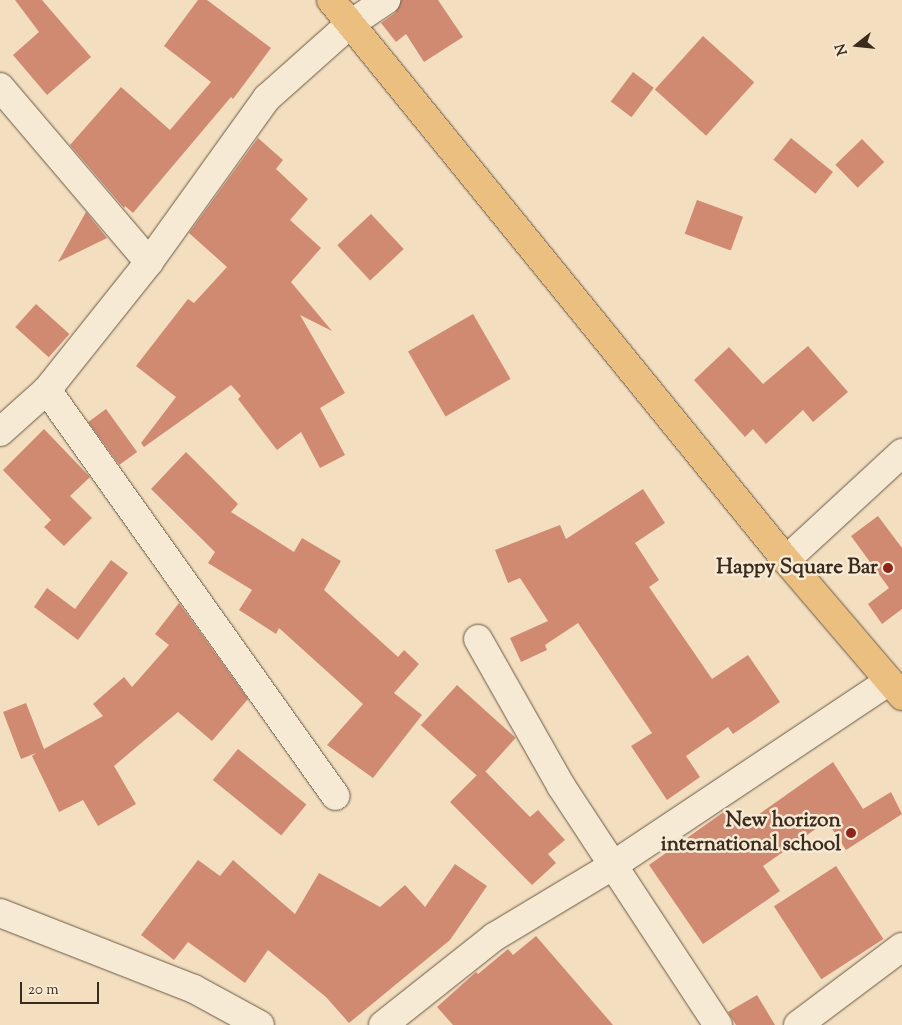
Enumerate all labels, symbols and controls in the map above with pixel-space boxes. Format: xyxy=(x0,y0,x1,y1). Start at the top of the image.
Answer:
north arrow xyxy=(832,20,882,70)
text: N xyxy=(831,41,854,57)
place label: Happy Square Bar xyxy=(716,555,878,581)
marker: Happy Square Bar xyxy=(882,562,894,574)
place label: New horizon international school xyxy=(661,808,841,858)
marker: New horizon international school xyxy=(845,827,857,839)
scale bar xyxy=(22,972,101,1004)
text: 20 m xyxy=(28,980,59,1001)

